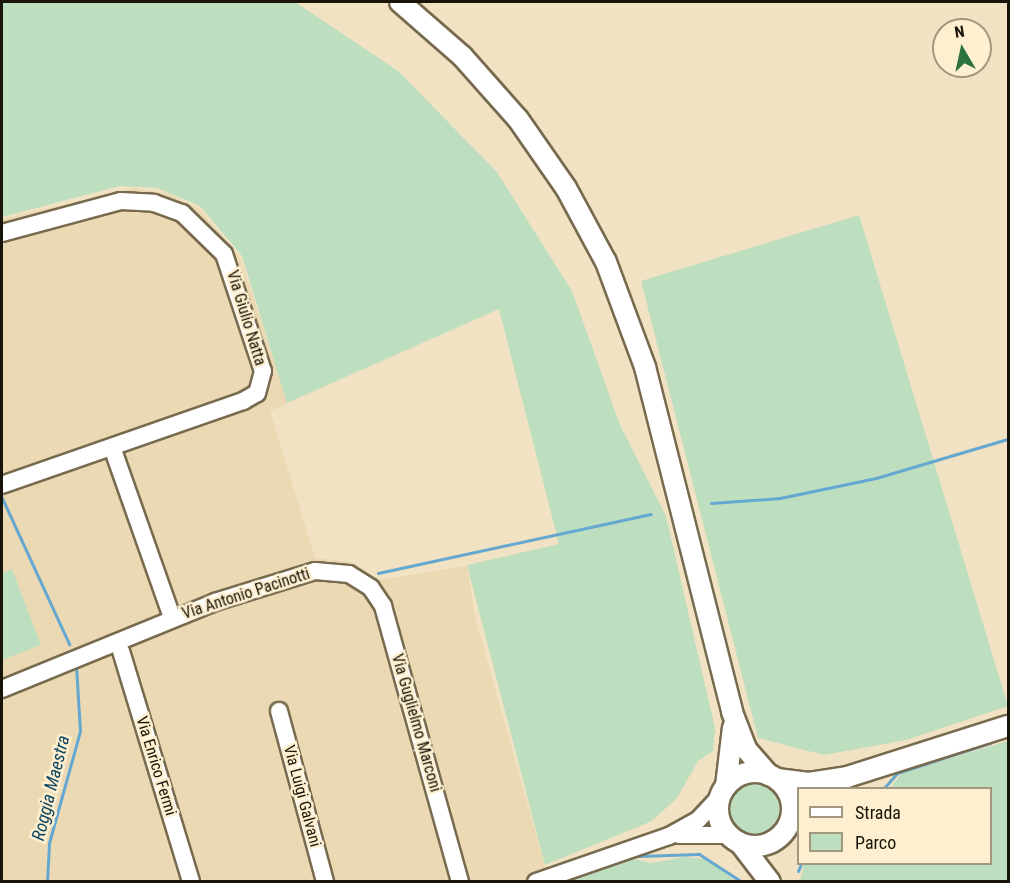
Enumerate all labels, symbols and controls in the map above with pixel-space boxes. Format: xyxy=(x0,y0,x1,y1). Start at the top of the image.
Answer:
north arrow xyxy=(932,18,992,78)
text: N xyxy=(953,22,966,42)
street label: Via Giulio Natta xyxy=(222,268,270,368)
street label: Via Antonio Pacinotti xyxy=(180,564,312,624)
street label: Via Guglielmo Marconi xyxy=(387,652,445,794)
street label: Via Enrico Fermi xyxy=(132,714,180,818)
water label: Roggia Maestra xyxy=(27,733,75,843)
street label: Via Luigi Galvani xyxy=(279,743,325,849)
legend xyxy=(797,787,992,865)
text: Strada xyxy=(855,802,901,823)
text: Parco xyxy=(855,832,896,853)

